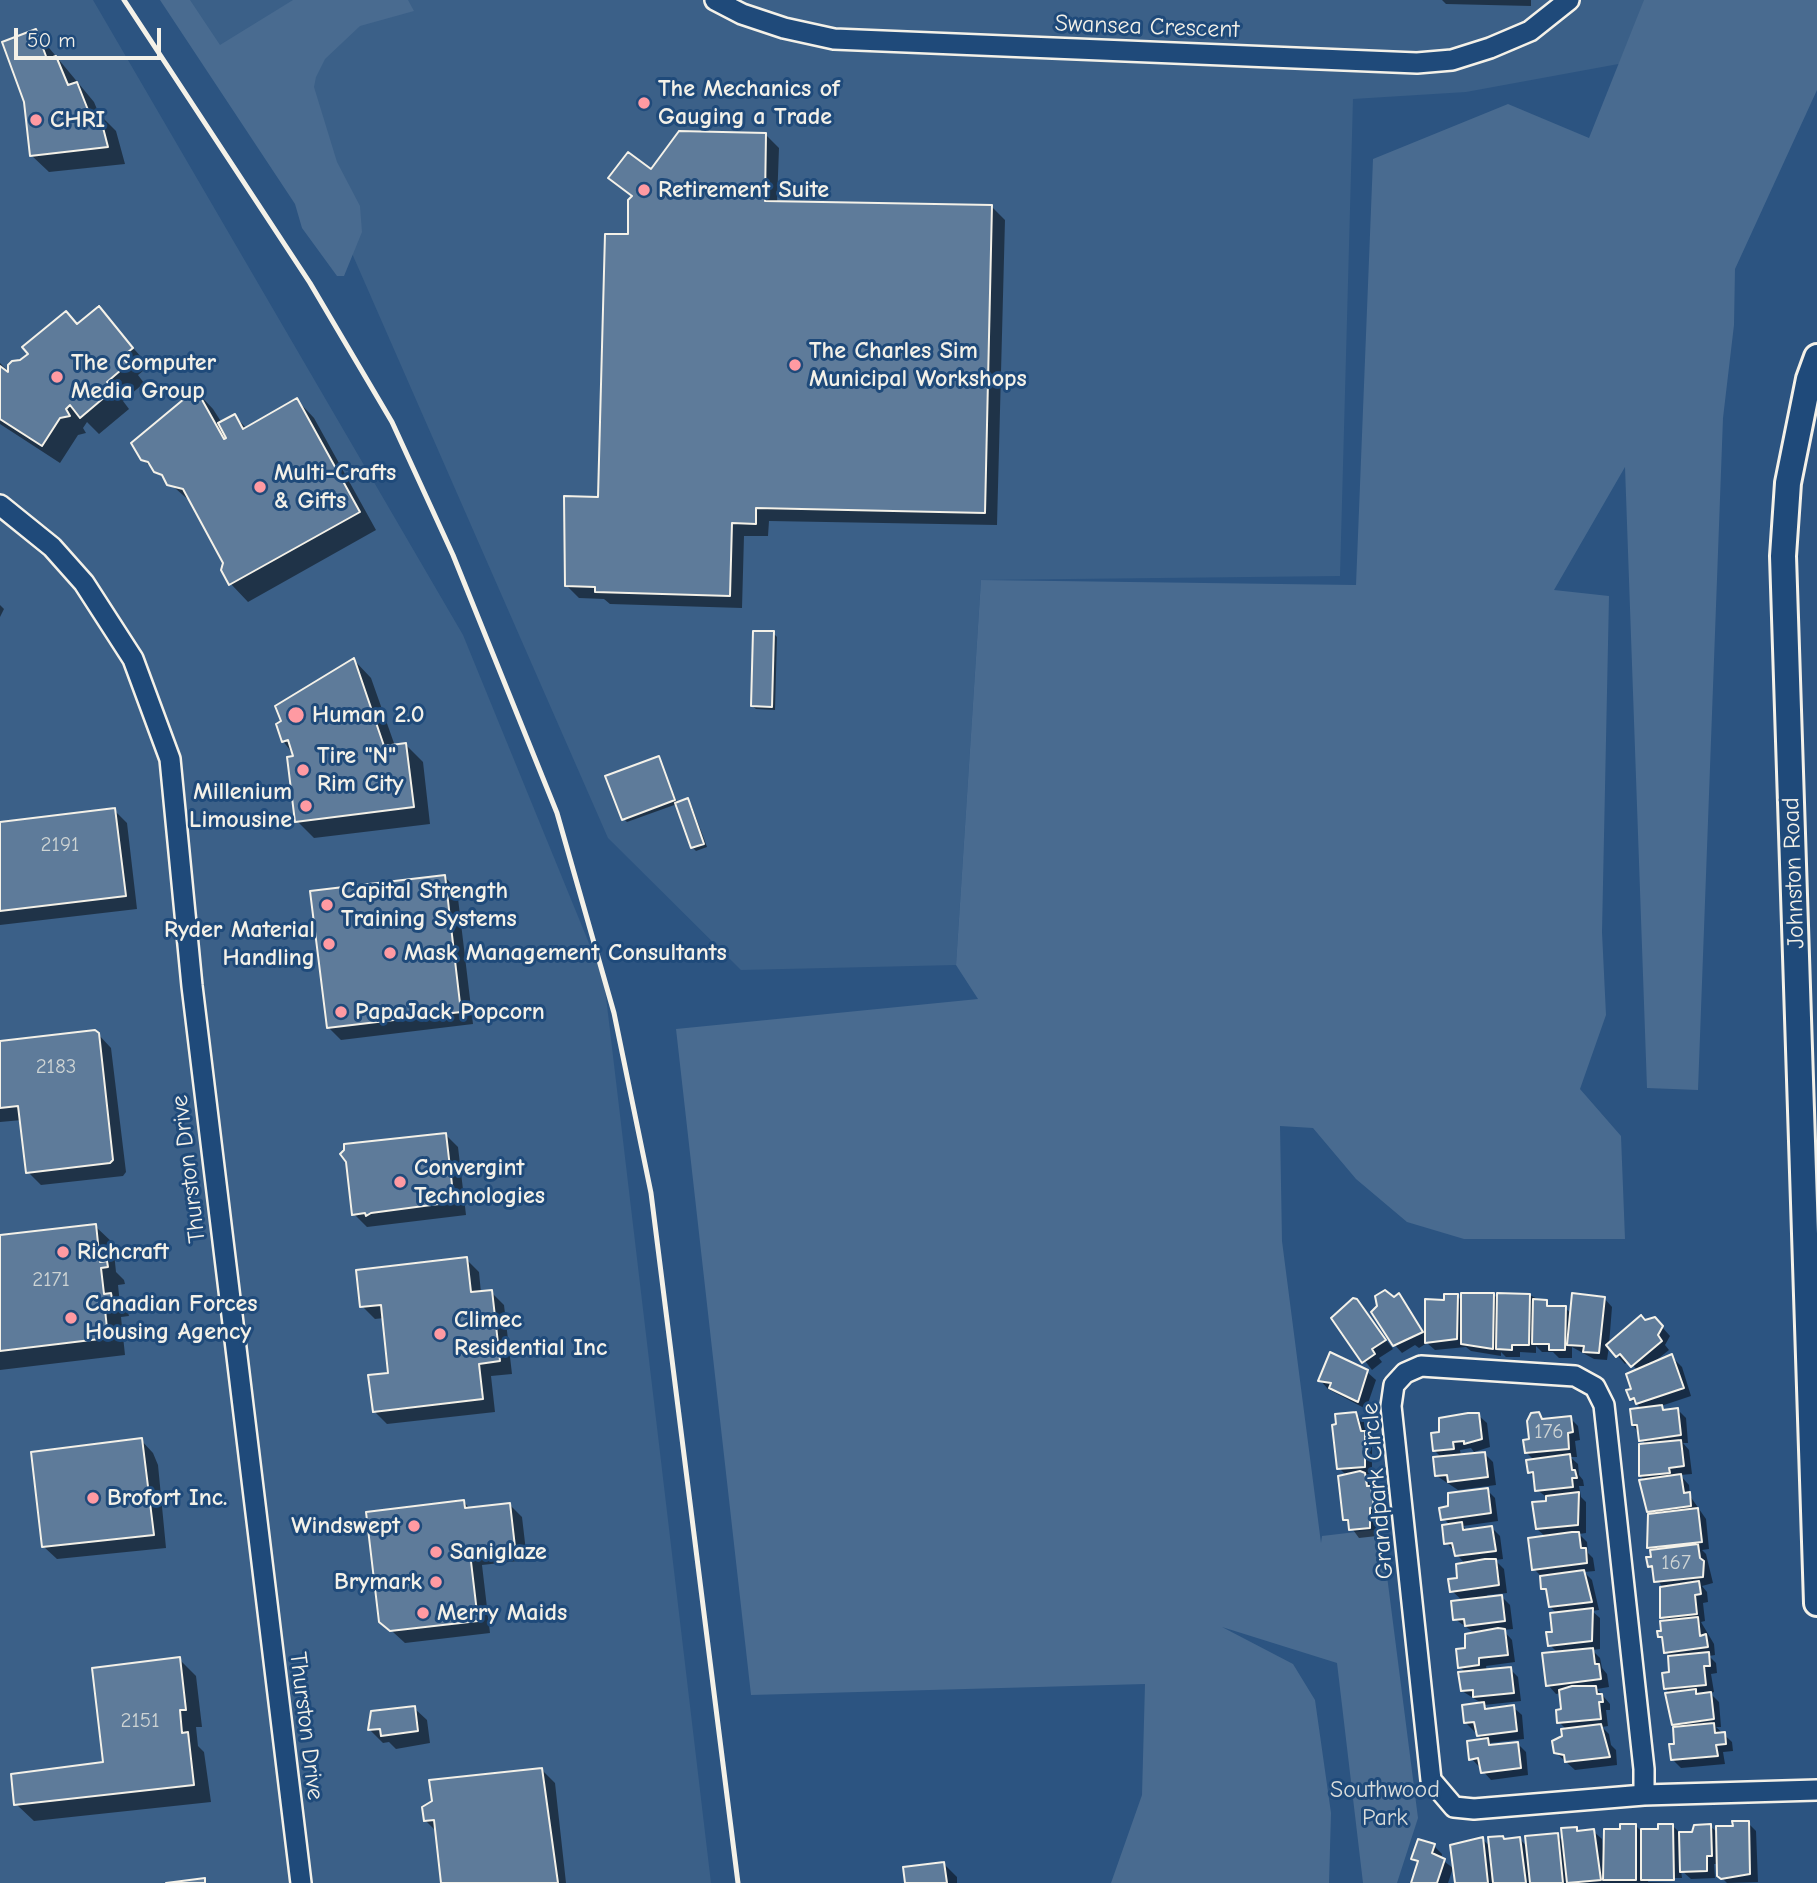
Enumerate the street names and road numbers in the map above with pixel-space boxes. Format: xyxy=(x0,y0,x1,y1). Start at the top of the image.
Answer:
street label: Swansea Crescent xyxy=(1054,9,1240,45)
street label: Johnston Road xyxy=(1777,797,1811,949)
street label: Thurston Drive xyxy=(166,1093,212,1245)
street label: Grandpark Circle xyxy=(1356,1402,1400,1580)
street label: Thurston Drive xyxy=(283,1650,329,1802)

